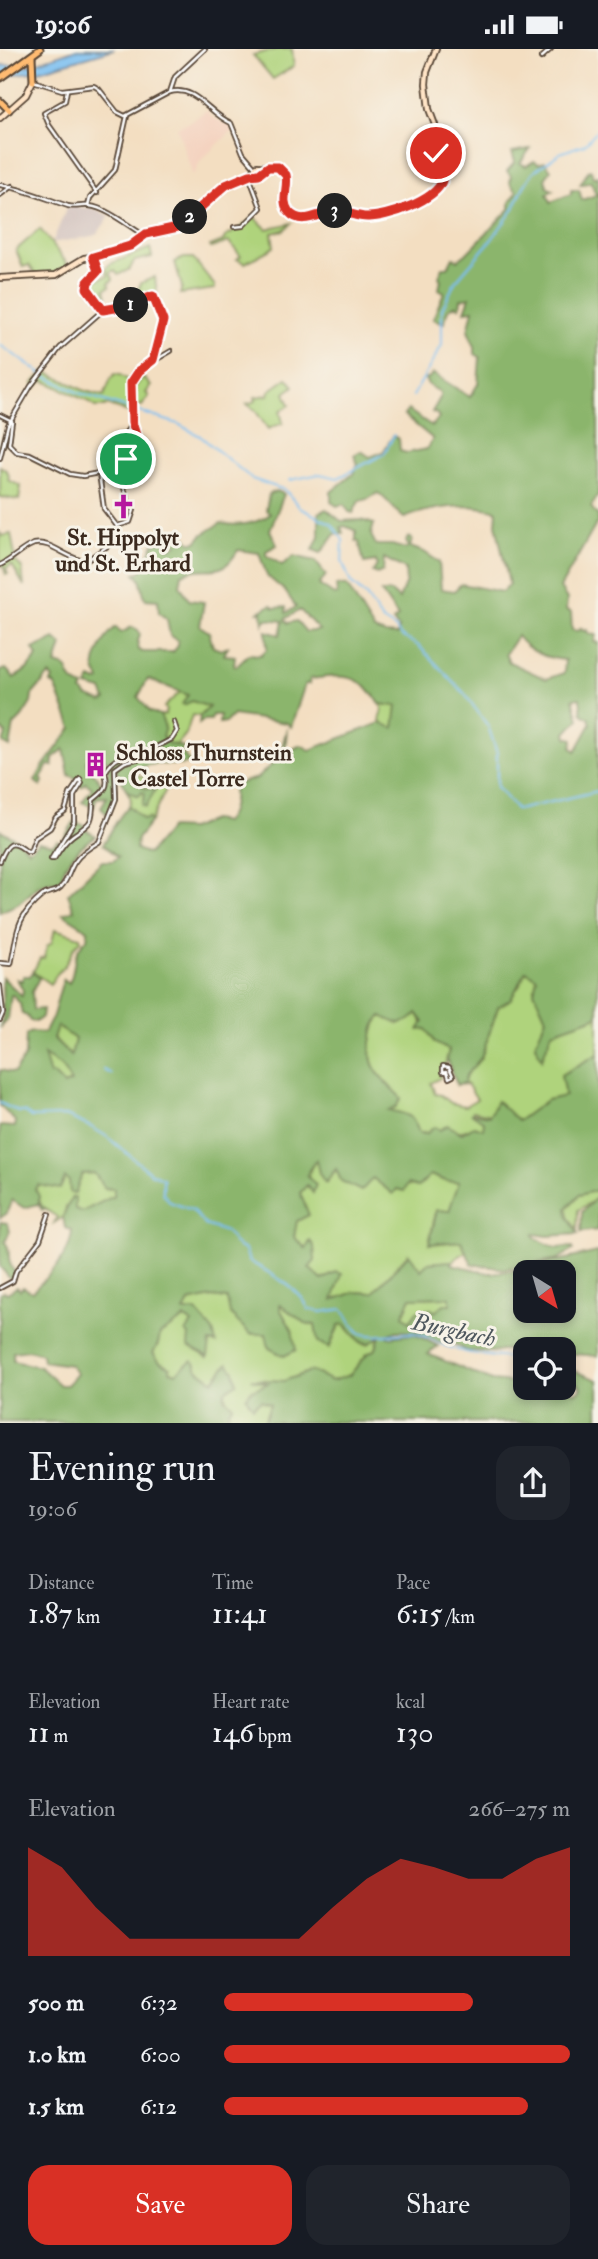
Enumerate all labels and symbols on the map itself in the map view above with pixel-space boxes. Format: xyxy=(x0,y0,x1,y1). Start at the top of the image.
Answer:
pin xyxy=(406,123,466,183)
pin: 3 xyxy=(318,193,352,229)
pin: 2 xyxy=(172,199,208,235)
pin: 1 xyxy=(114,287,148,323)
pin xyxy=(96,429,156,489)
church icon: St. Hippolyt und St. Erhard xyxy=(109,493,137,521)
place label: St. Hippolyt und St. Erhard xyxy=(54,523,192,578)
place label: Schloss Thurnstein - Castel Torre xyxy=(116,738,292,793)
building icon: Schloss Thurnstein - Castel Torre xyxy=(82,751,110,779)
north arrow xyxy=(513,1260,576,1323)
water label: Burgbach xyxy=(408,1306,499,1354)

